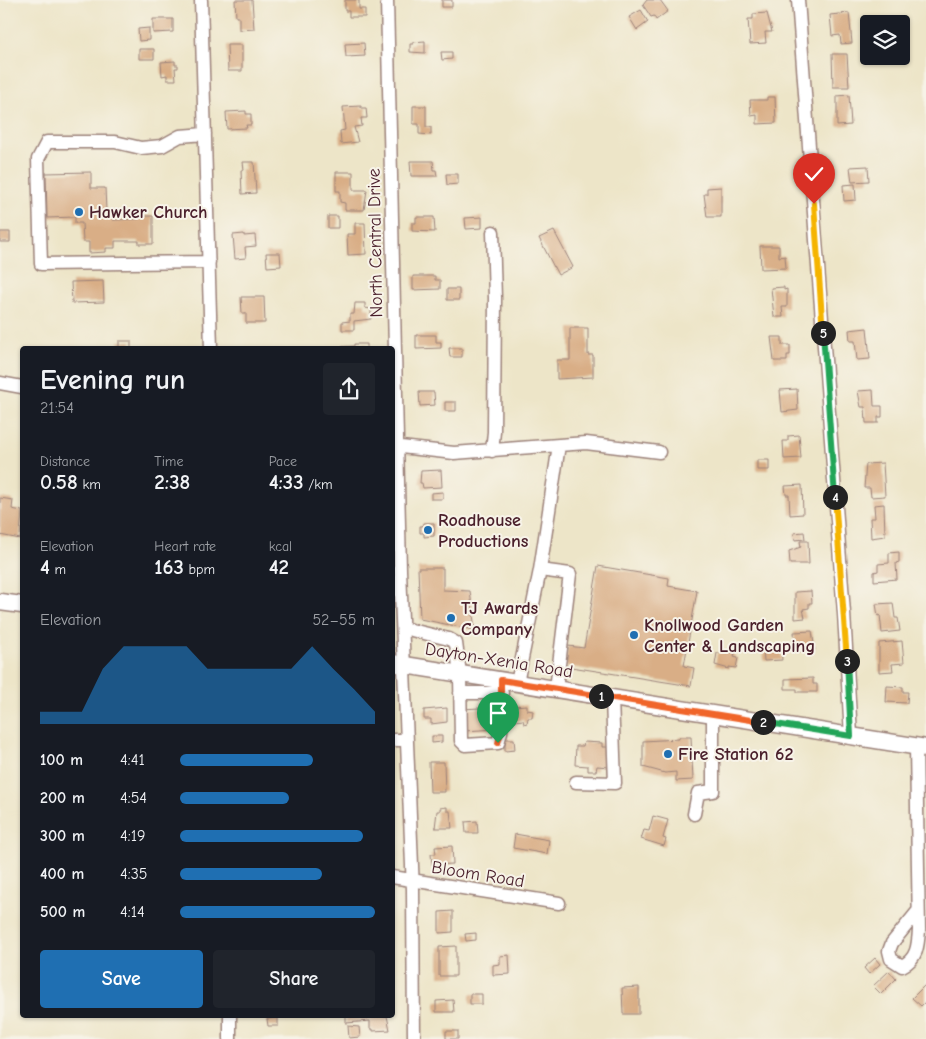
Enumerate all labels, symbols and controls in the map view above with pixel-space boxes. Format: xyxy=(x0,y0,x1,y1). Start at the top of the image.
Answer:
map controls xyxy=(860,15,910,65)
button: layers xyxy=(860,15,910,65)
pin xyxy=(793,153,835,204)
icon: check xyxy=(800,160,828,188)
street label: North Central Drive xyxy=(364,168,387,318)
place label: Hawker Church xyxy=(89,202,207,223)
marker: Hawker Church xyxy=(73,206,85,218)
pin: 5 xyxy=(810,320,836,346)
text: 5 xyxy=(820,325,827,342)
button: share xyxy=(323,363,375,415)
text: Evening run xyxy=(40,364,185,396)
text: 21:54 xyxy=(40,399,74,417)
text: Distance xyxy=(40,453,90,470)
text: Time xyxy=(154,453,183,470)
text: Pace xyxy=(269,453,297,470)
text: 0.58 xyxy=(40,470,78,494)
text: 2:38 xyxy=(154,470,190,494)
text: 4:33 xyxy=(269,470,304,494)
text: km xyxy=(78,476,101,493)
text: /km xyxy=(304,476,333,493)
pin: 4 xyxy=(822,484,848,510)
text: 4 xyxy=(832,489,839,506)
place label: Roadhouse Productions xyxy=(438,510,529,552)
marker: Roadhouse Productions xyxy=(422,524,434,536)
text: Elevation xyxy=(40,538,94,555)
text: Heart rate xyxy=(154,538,216,555)
text: kcal xyxy=(269,538,292,555)
text: 4 xyxy=(40,555,50,579)
text: 163 xyxy=(154,555,184,579)
text: 42 xyxy=(269,555,289,579)
text: m xyxy=(50,561,66,578)
text: bpm xyxy=(184,561,215,578)
place label: TJ Awards Company xyxy=(461,598,539,640)
text: Elevation xyxy=(40,611,101,629)
text: 52–55 m xyxy=(312,611,375,629)
marker: TJ Awards Company xyxy=(445,612,457,624)
place label: Knollwood Garden Center & Landscaping xyxy=(644,615,815,657)
marker: Knollwood Garden Center & Landscaping xyxy=(628,629,640,641)
street label: Dayton-Xenia Road xyxy=(423,638,574,683)
pin: 3 xyxy=(834,648,860,674)
text: 3 xyxy=(844,653,851,670)
pin: 1 xyxy=(588,684,614,708)
text: 1 xyxy=(599,688,604,705)
pin xyxy=(477,692,519,743)
icon: arrive xyxy=(484,699,512,727)
pin: 2 xyxy=(750,710,776,734)
text: 2 xyxy=(760,714,767,731)
place label: Fire Station 62 xyxy=(678,744,793,765)
marker: Fire Station 62 xyxy=(662,748,674,760)
text: 100 m xyxy=(40,751,83,769)
text: 4:41 xyxy=(120,751,145,769)
text: 200 m xyxy=(40,789,85,807)
text: 4:54 xyxy=(120,789,147,807)
text: 300 m xyxy=(40,827,85,845)
text: 4:19 xyxy=(120,827,145,845)
street label: Bloom Road xyxy=(430,857,526,892)
text: 400 m xyxy=(40,865,84,883)
text: 4:35 xyxy=(120,865,147,883)
text: 500 m xyxy=(40,903,85,921)
text: 4:14 xyxy=(120,903,145,921)
button: Save xyxy=(40,950,203,1008)
button: Share xyxy=(213,950,375,1008)

